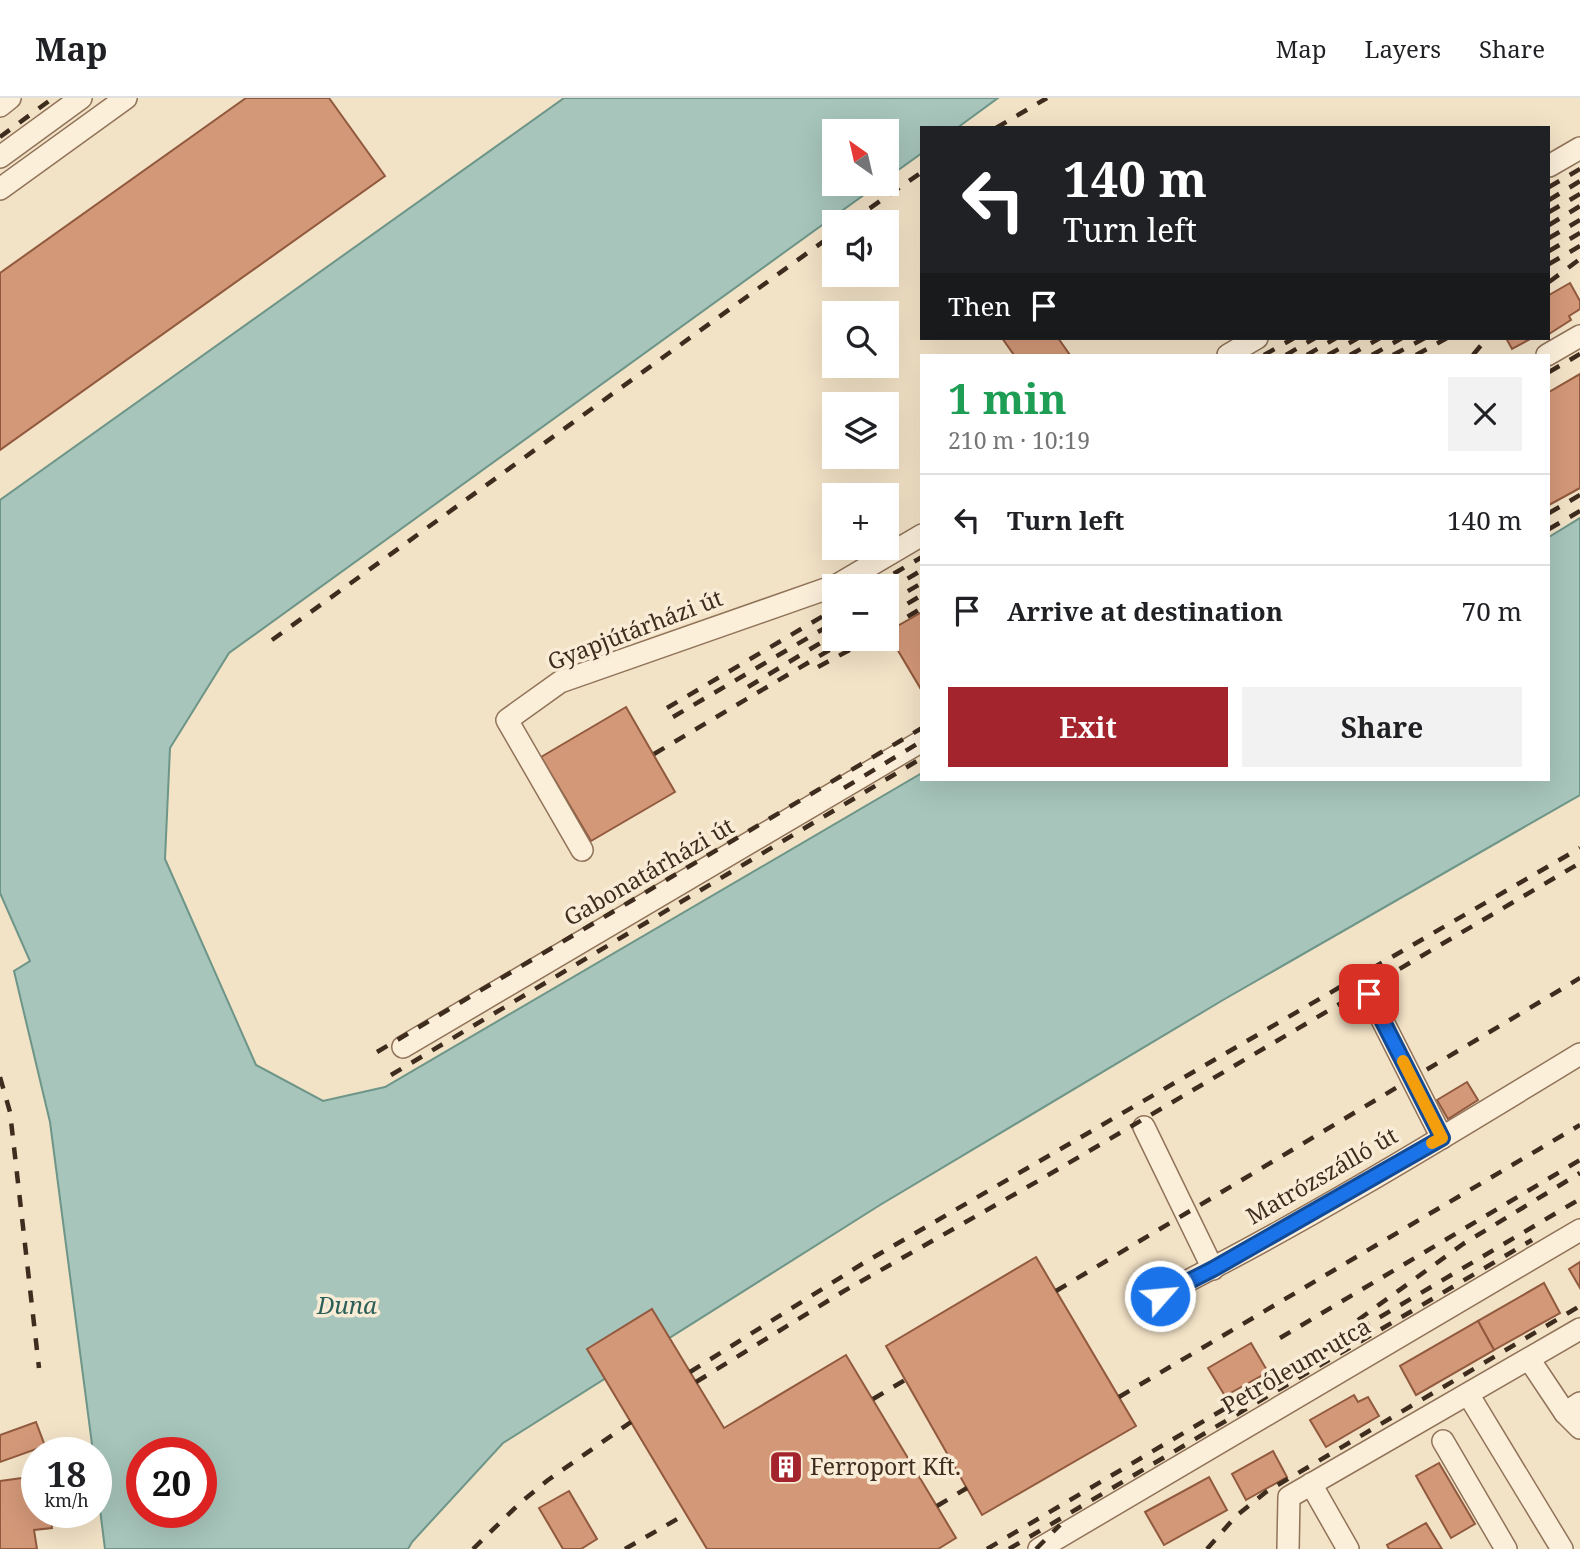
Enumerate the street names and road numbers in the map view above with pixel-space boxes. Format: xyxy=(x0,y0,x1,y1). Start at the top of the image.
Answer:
street label: Gyapjútárházi út xyxy=(542,581,727,677)
street label: Gabonatárházi út xyxy=(557,809,740,933)
street label: Matrózszálló út xyxy=(1240,1119,1403,1231)
street label: Petróleum utca xyxy=(1215,1309,1376,1421)

